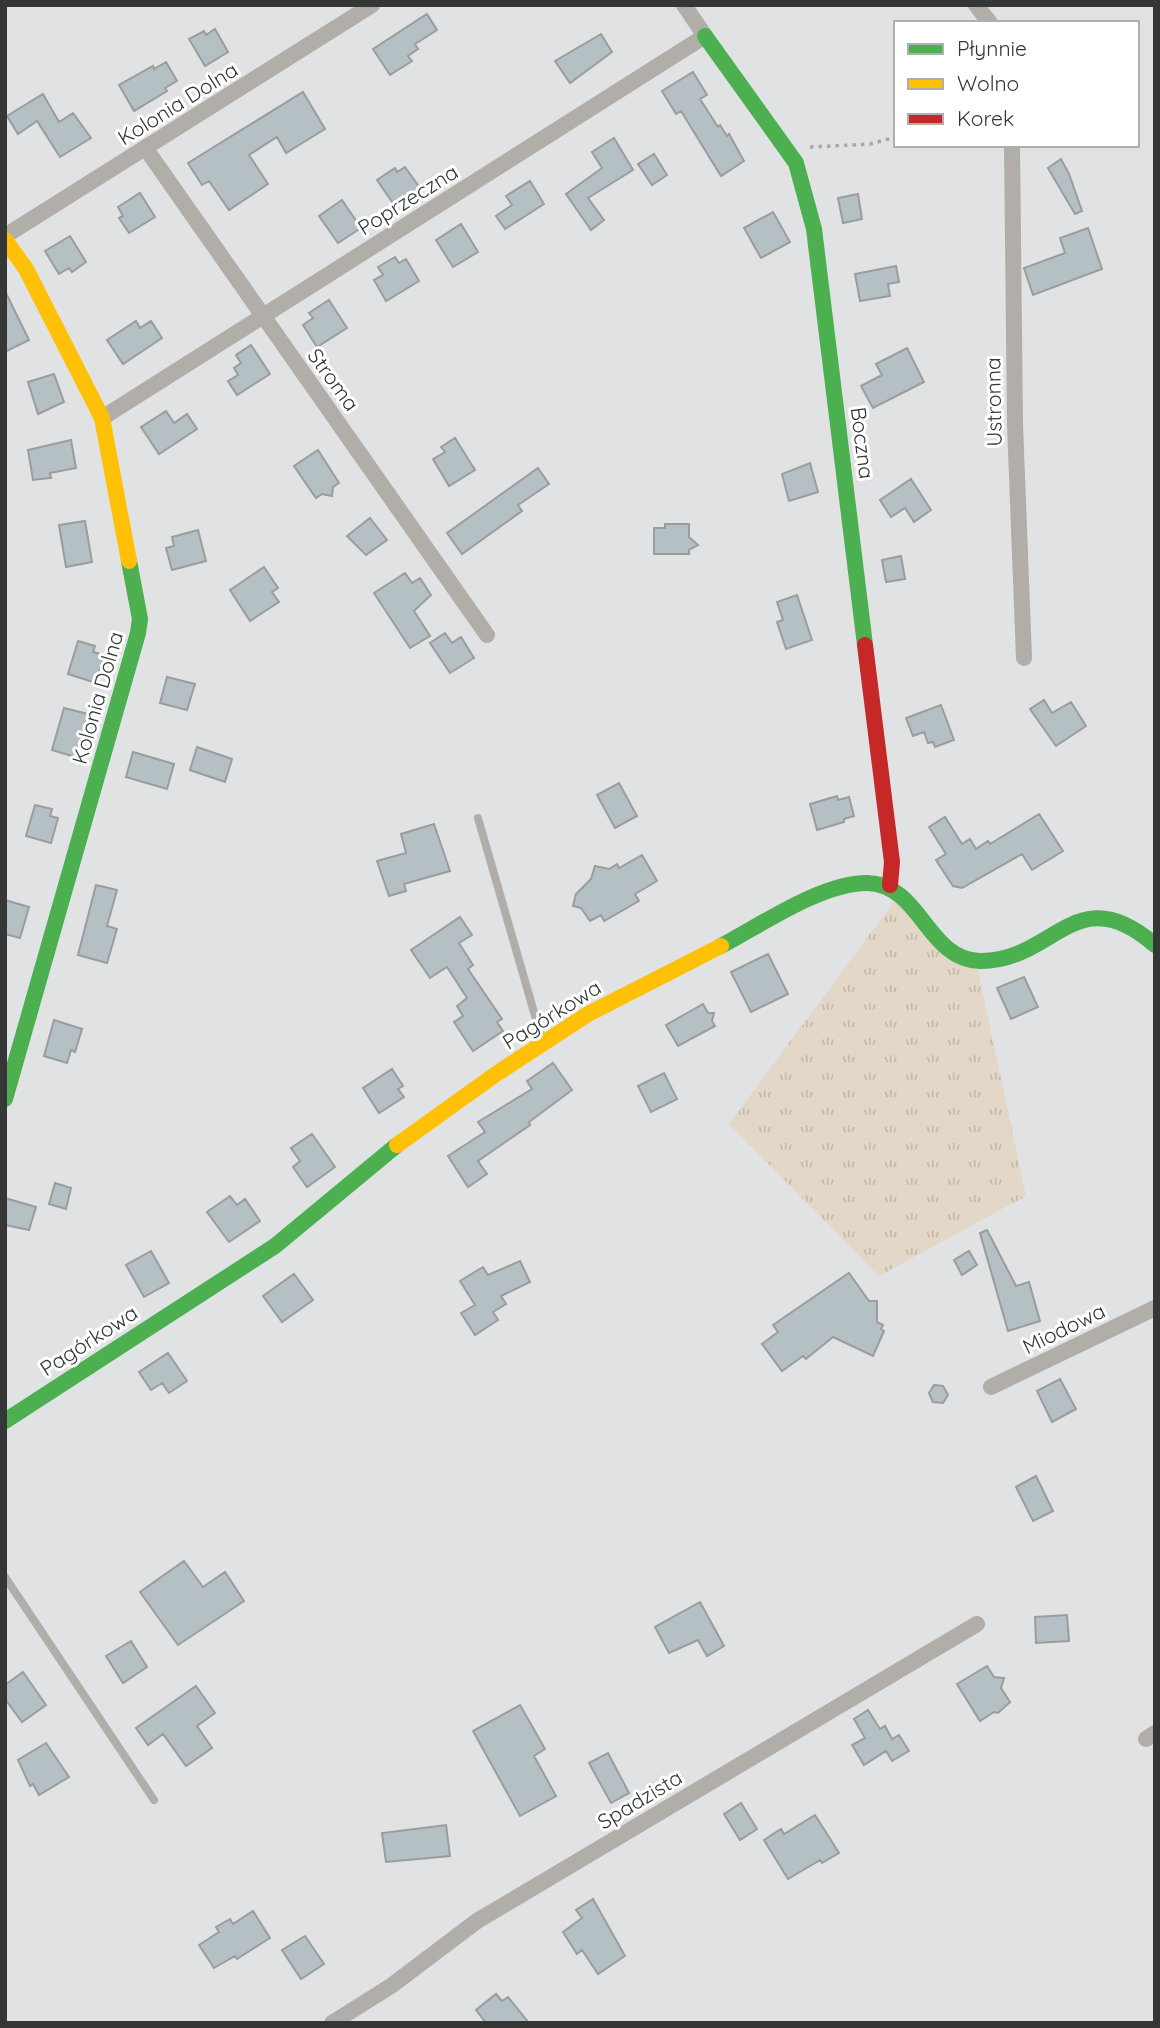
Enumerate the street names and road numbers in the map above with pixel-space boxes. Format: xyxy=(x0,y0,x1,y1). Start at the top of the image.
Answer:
street label: Kolonia Dolna xyxy=(113,56,242,150)
street label: Poprzeczna xyxy=(353,158,462,240)
street label: Stroma xyxy=(302,343,365,416)
street label: Ustronna xyxy=(979,357,1007,447)
street label: Boczna xyxy=(846,405,880,480)
street label: Kolonia Dolna xyxy=(66,629,128,767)
street label: Pagórkowa xyxy=(497,974,605,1055)
street label: Miodowa xyxy=(1018,1297,1109,1359)
street label: Pagórkowa xyxy=(35,1299,142,1381)
street label: Spadzista xyxy=(592,1764,687,1835)

